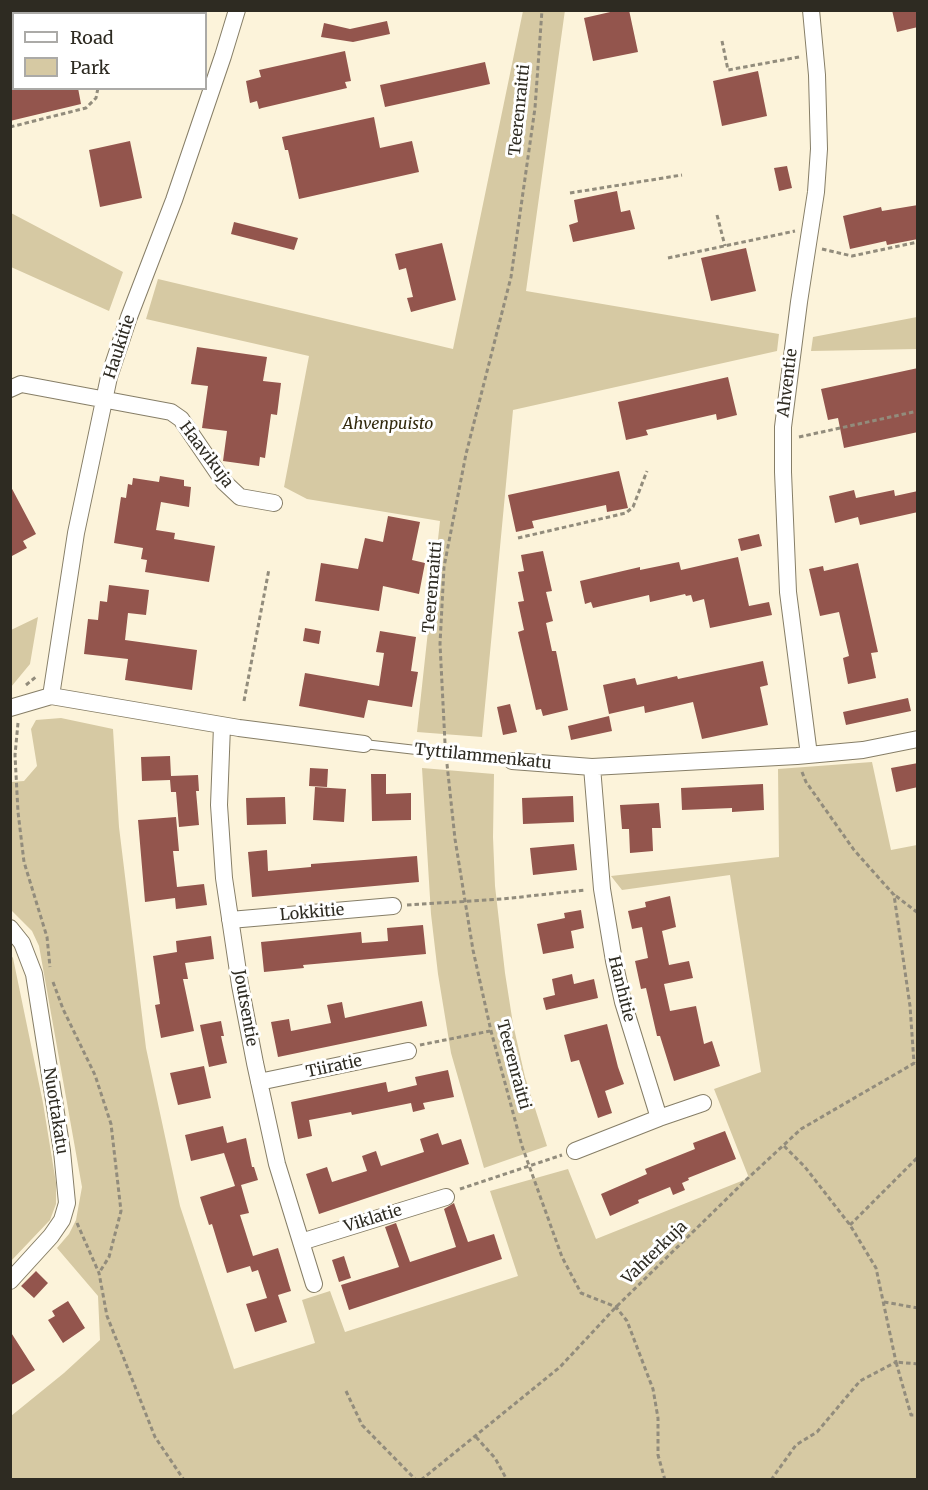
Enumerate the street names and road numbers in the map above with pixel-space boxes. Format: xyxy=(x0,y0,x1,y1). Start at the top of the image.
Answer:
street label: Teerenraitti xyxy=(506,63,534,157)
street label: Haukitie xyxy=(101,313,139,381)
street label: Ahventie xyxy=(774,348,802,418)
street label: Haavikuja xyxy=(175,418,237,492)
street label: Teerenraitti xyxy=(419,540,447,634)
street label: Tyttilammenkatu xyxy=(414,740,552,774)
street label: Lokkitie xyxy=(279,901,345,925)
street label: Hanhitie xyxy=(604,954,638,1024)
street label: Joutsentie xyxy=(229,968,261,1048)
street label: Teerenraitti xyxy=(492,1018,534,1112)
street label: Tiiratie xyxy=(304,1052,364,1082)
street label: Nuottakatu xyxy=(39,1066,71,1156)
street label: Viklatie xyxy=(342,1201,404,1237)
street label: Vahterkuja xyxy=(618,1217,692,1289)

